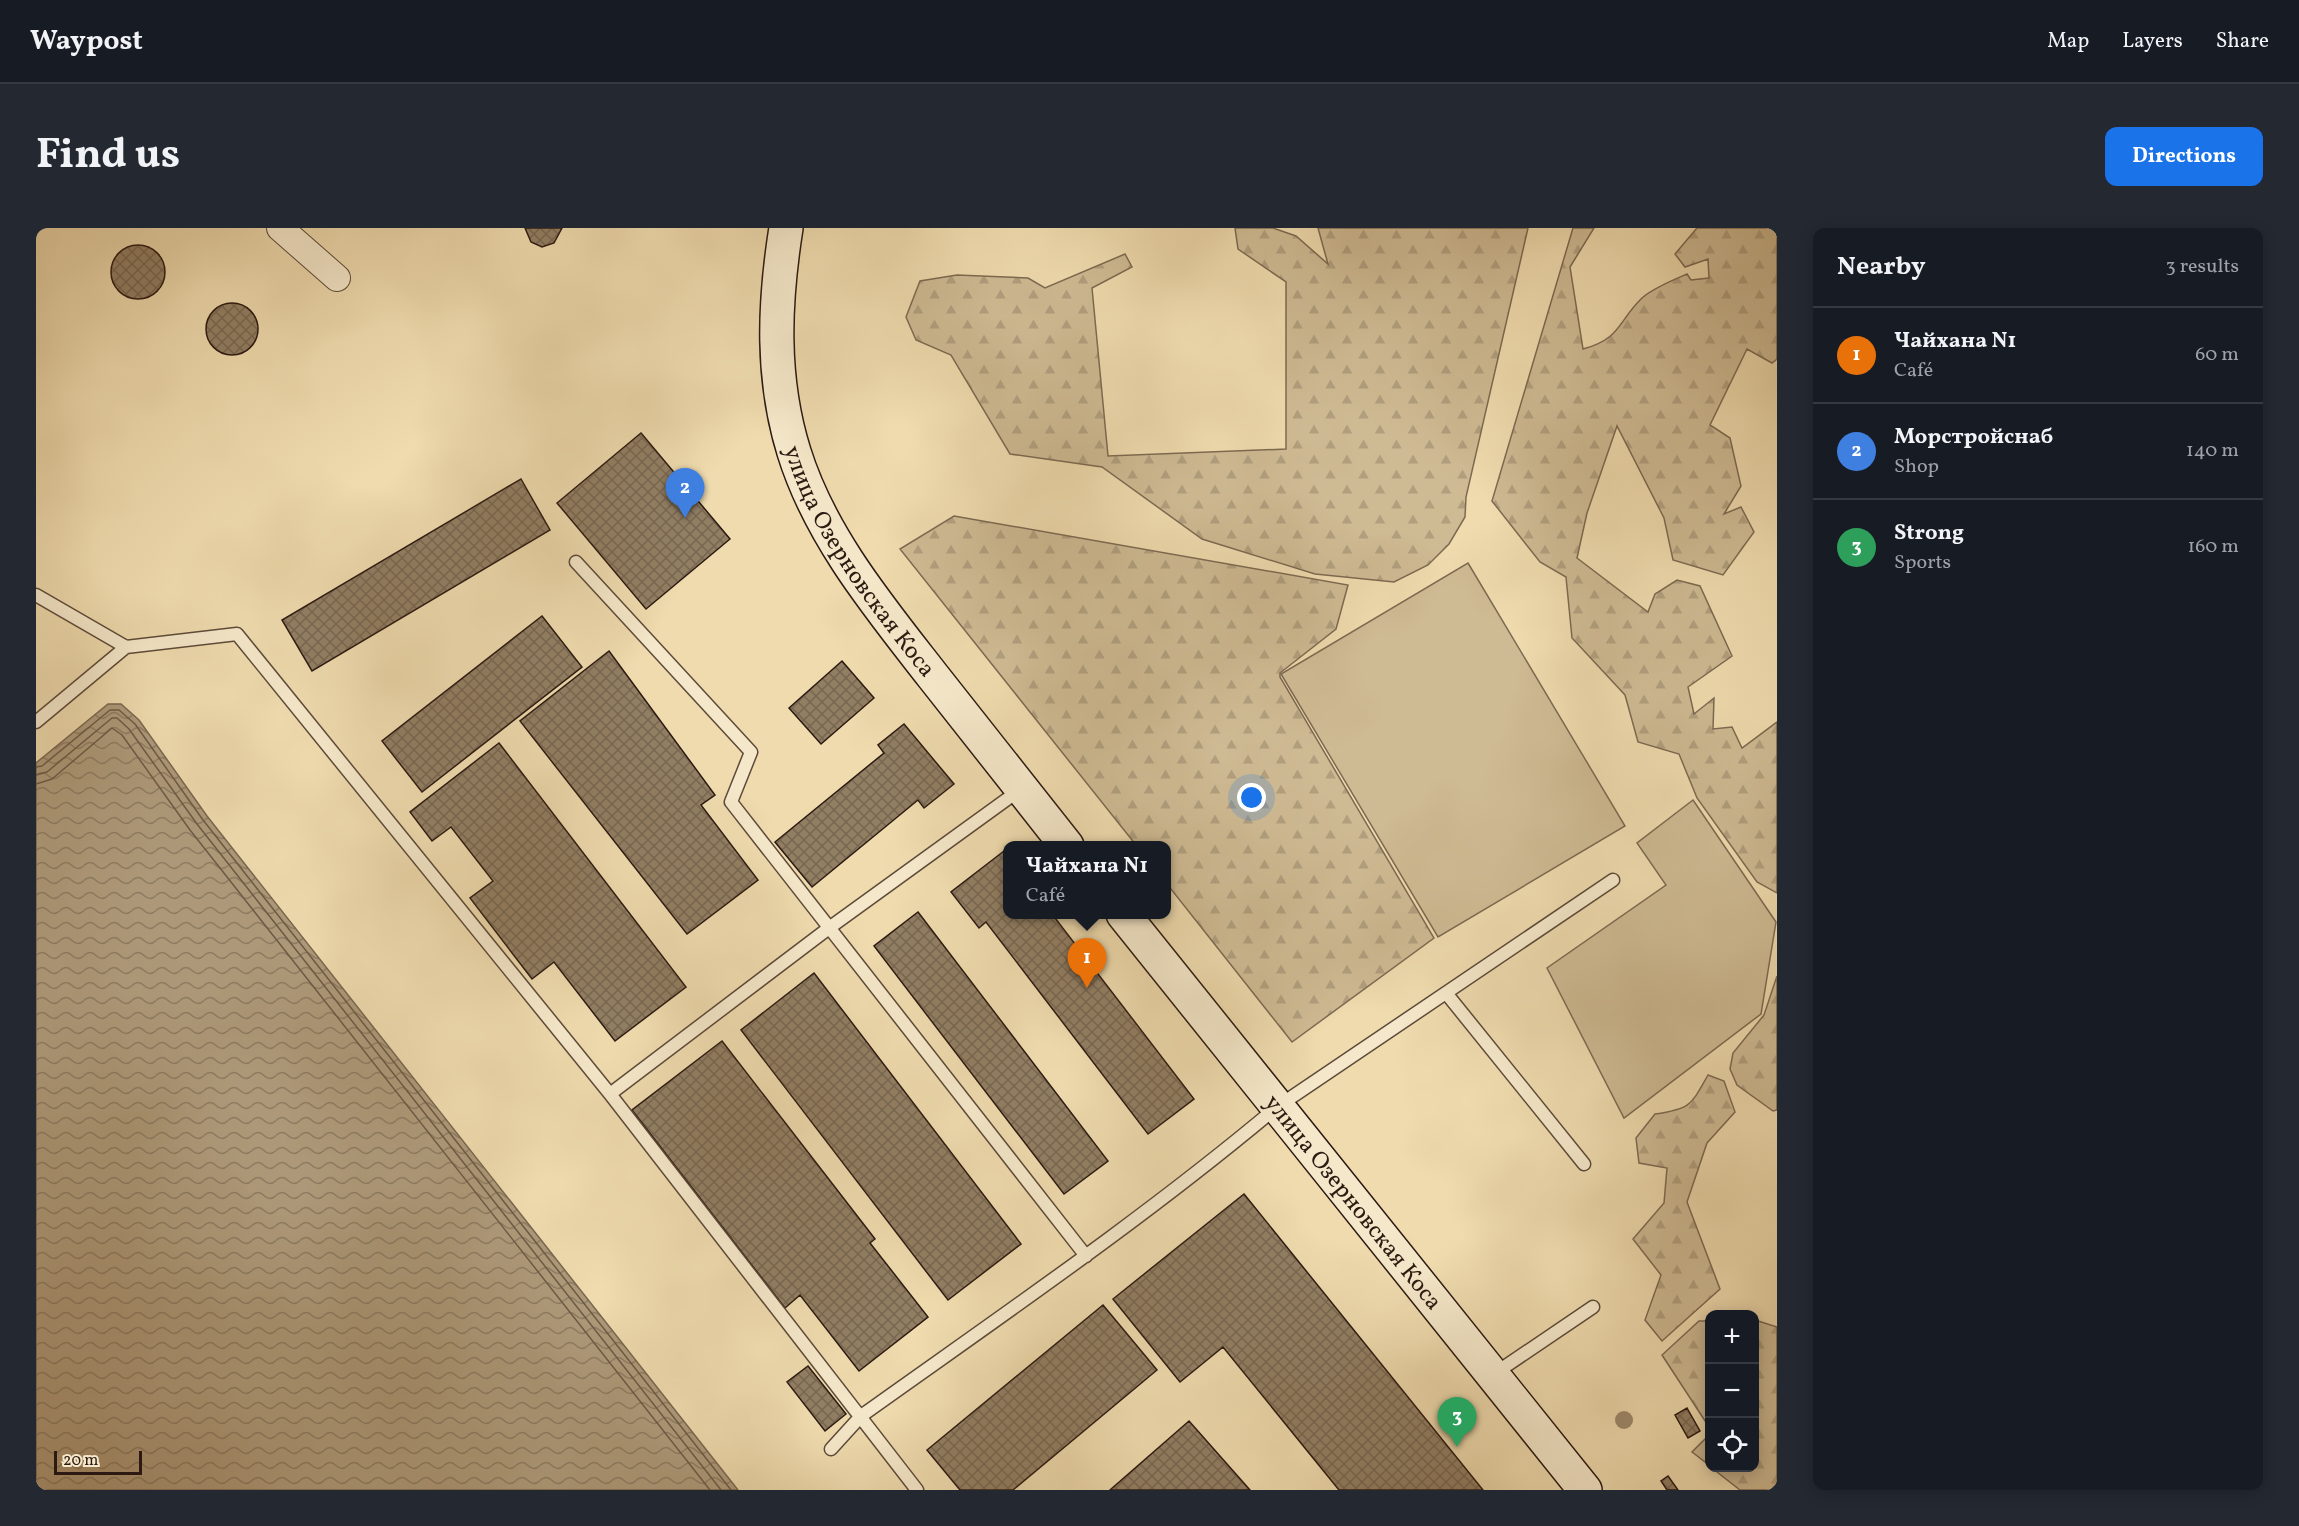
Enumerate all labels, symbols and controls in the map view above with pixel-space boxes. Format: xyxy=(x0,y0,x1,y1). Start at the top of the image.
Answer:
text: Waypost xyxy=(30,22,143,61)
text: Map xyxy=(2047,27,2089,56)
text: Layers xyxy=(2122,27,2183,56)
text: Share xyxy=(2216,27,2269,56)
text: Find us xyxy=(36,127,180,186)
button: Directions xyxy=(2105,127,2263,186)
text: Nearby xyxy=(1837,249,1926,285)
text: 3 results xyxy=(2165,253,2239,281)
text: Чайхана N1 xyxy=(1894,326,2016,357)
text: 1 xyxy=(1852,341,1861,369)
text: 60 m xyxy=(2195,341,2239,369)
text: Café xyxy=(1894,357,1933,385)
text: Морстройснаб xyxy=(1894,422,2053,453)
text: 2 xyxy=(1851,437,1862,465)
text: 140 m xyxy=(2186,437,2239,465)
street label: улица Озерновская Коса xyxy=(774,442,943,685)
text: Shop xyxy=(1894,453,1939,481)
pin: 2 xyxy=(666,468,704,518)
text: Strong xyxy=(1894,518,1964,549)
text: 3 xyxy=(1851,533,1862,561)
text: 160 m xyxy=(2187,533,2239,561)
text: Sports xyxy=(1894,549,1951,577)
your location xyxy=(1237,783,1266,812)
popup xyxy=(1003,841,1171,919)
text: Чайхана N1 xyxy=(1026,851,1148,882)
text: Café xyxy=(1026,882,1065,910)
pin: 1 xyxy=(1068,938,1106,988)
street label: улица Озерновская Коса xyxy=(1255,1088,1449,1318)
map controls xyxy=(1705,1310,1759,1472)
button: + xyxy=(1705,1310,1759,1364)
button: − xyxy=(1705,1364,1759,1418)
pin: 3 xyxy=(1438,1398,1476,1447)
button: locate xyxy=(1705,1418,1759,1472)
scale bar xyxy=(54,1448,142,1476)
text: 20 m xyxy=(63,1450,98,1472)

